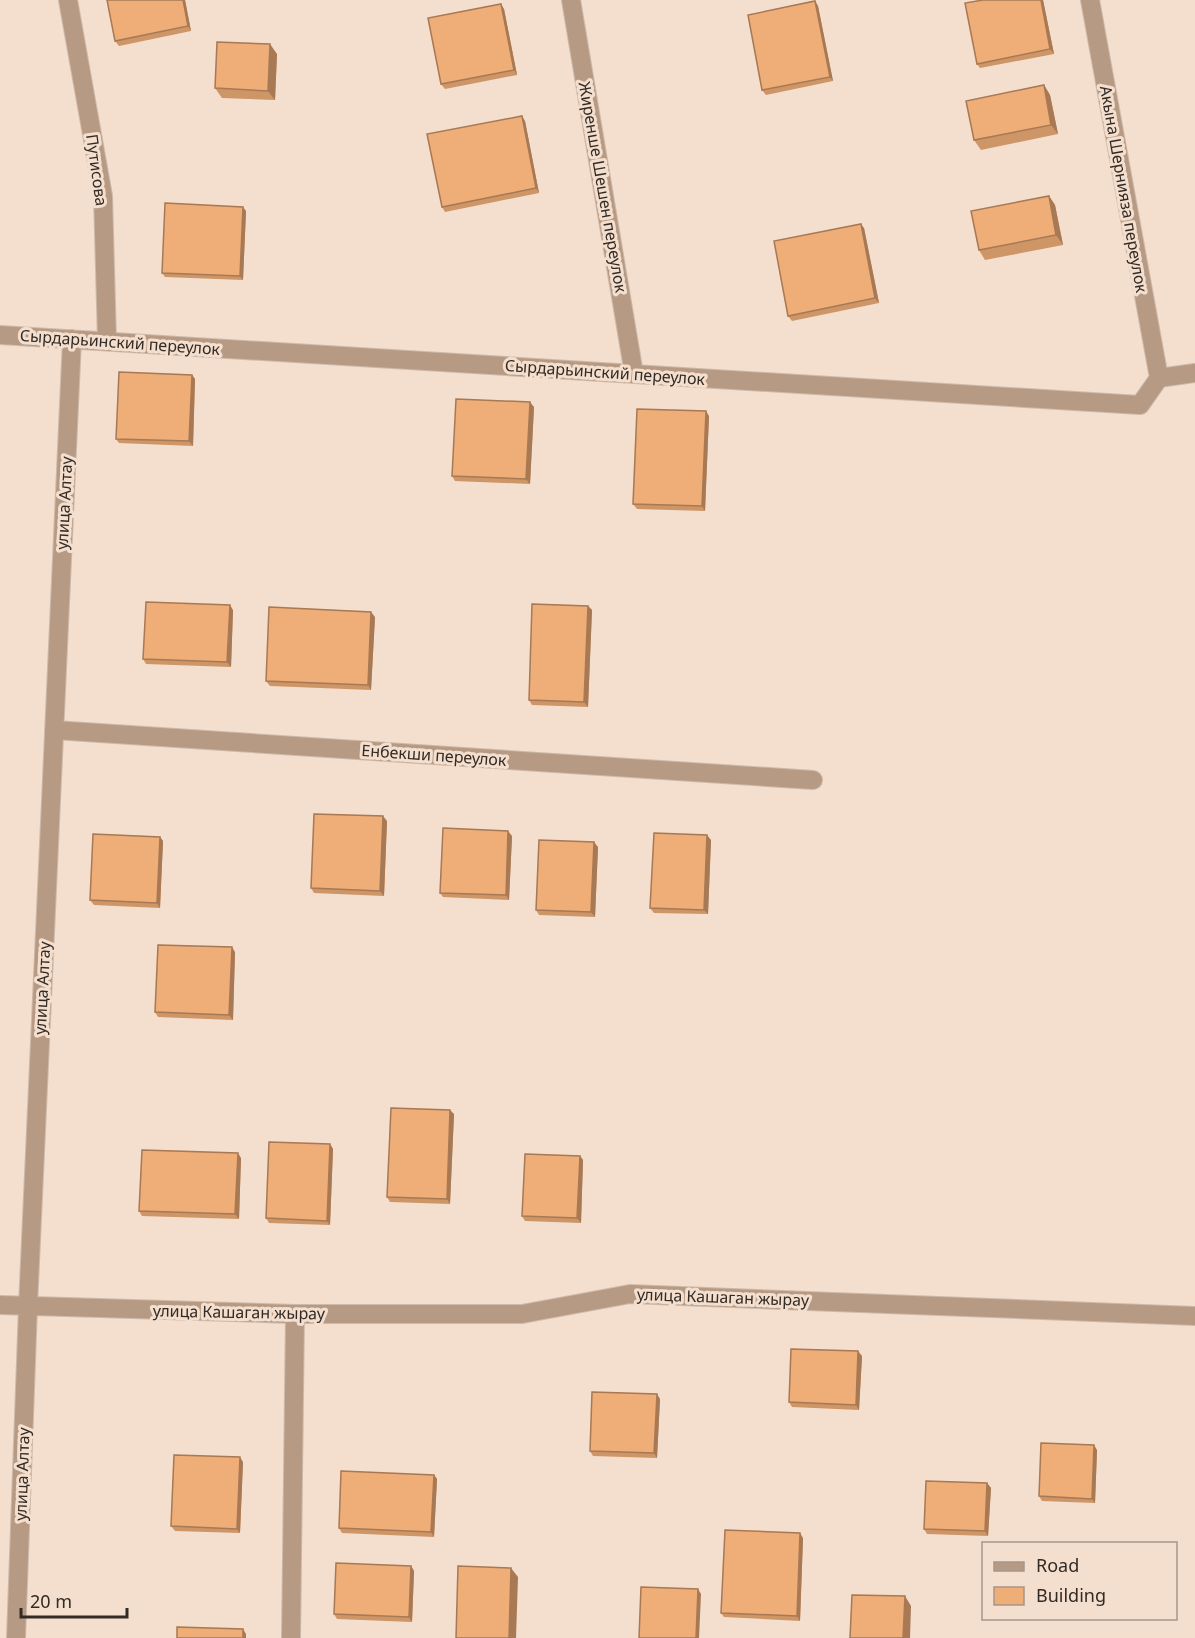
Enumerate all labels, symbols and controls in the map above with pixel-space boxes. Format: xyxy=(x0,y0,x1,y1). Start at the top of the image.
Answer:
street label: Жиренше Шешен переулок xyxy=(574,80,632,295)
street label: Акына Шернияза переулок xyxy=(1095,84,1153,295)
street label: Путисова xyxy=(81,133,113,207)
street label: Сырдарьинский переулок xyxy=(19,324,221,360)
street label: Сырдарьинский переулок xyxy=(504,354,706,390)
street label: улица Алтау xyxy=(51,455,77,550)
street label: Енбекши переулок xyxy=(361,739,508,771)
street label: улица Алтау xyxy=(29,940,55,1035)
street label: улица Кашаган жырау xyxy=(637,1283,810,1311)
street label: улица Кашаган жырау xyxy=(153,1299,326,1325)
street label: улица Алтау xyxy=(9,1426,35,1521)
legend xyxy=(982,1542,1177,1620)
text: Road xyxy=(1036,1553,1079,1577)
scale bar xyxy=(21,1581,128,1619)
text: Building xyxy=(1036,1583,1106,1607)
text: 20 m xyxy=(30,1589,72,1613)

